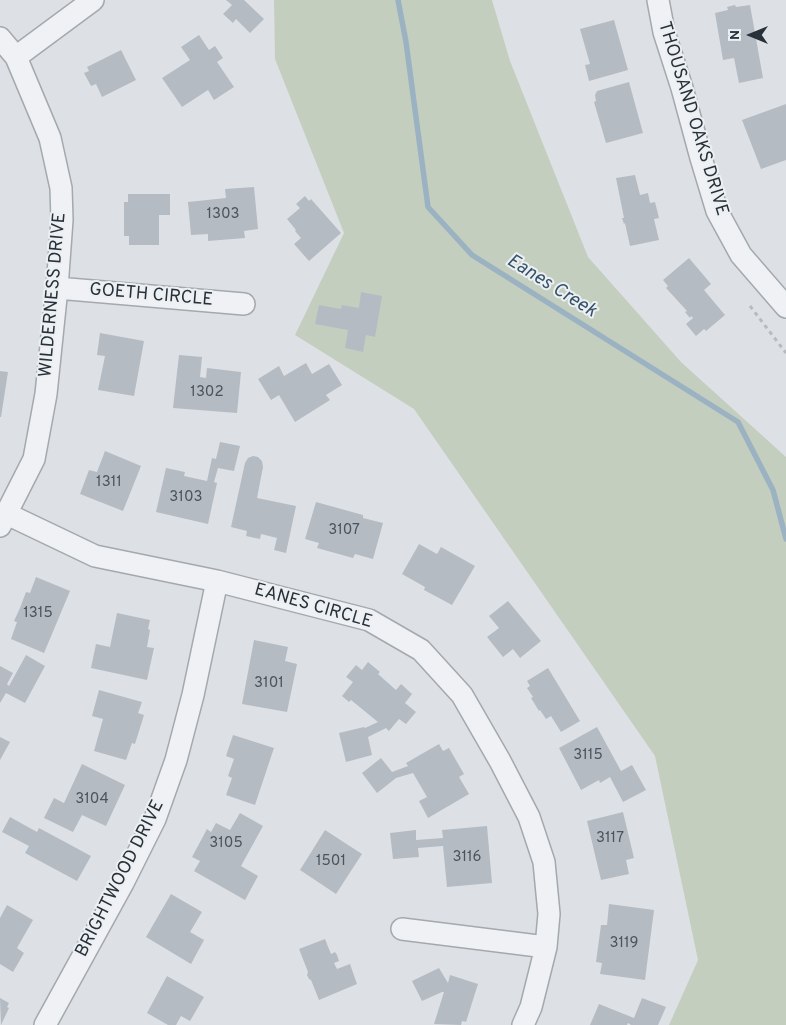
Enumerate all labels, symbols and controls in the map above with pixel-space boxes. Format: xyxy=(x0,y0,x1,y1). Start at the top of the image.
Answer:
north arrow xyxy=(726,10,776,60)
street label: THOUSAND OAKS DRIVE xyxy=(652,19,732,219)
text: N xyxy=(727,30,744,40)
house number: 1303 xyxy=(206,206,240,224)
street label: WILDERNESS DRIVE xyxy=(36,212,72,378)
water label: Eanes Creek xyxy=(502,250,600,324)
street label: GOETH CIRCLE xyxy=(88,280,214,312)
house number: 1302 xyxy=(190,384,224,402)
house number: 1311 xyxy=(96,474,122,492)
house number: 3103 xyxy=(169,489,203,507)
house number: 3107 xyxy=(328,522,360,540)
street label: EANES CIRCLE xyxy=(252,580,374,634)
house number: 1315 xyxy=(23,605,53,623)
house number: 3101 xyxy=(254,675,284,693)
house number: 3115 xyxy=(573,747,603,765)
house number: 3104 xyxy=(75,791,109,809)
street label: BRIGHTWOOD DRIVE xyxy=(72,797,170,961)
house number: 3117 xyxy=(596,830,624,848)
house number: 3105 xyxy=(209,835,243,853)
house number: 3116 xyxy=(452,849,482,867)
house number: 1501 xyxy=(316,853,346,871)
house number: 3119 xyxy=(609,935,639,953)

